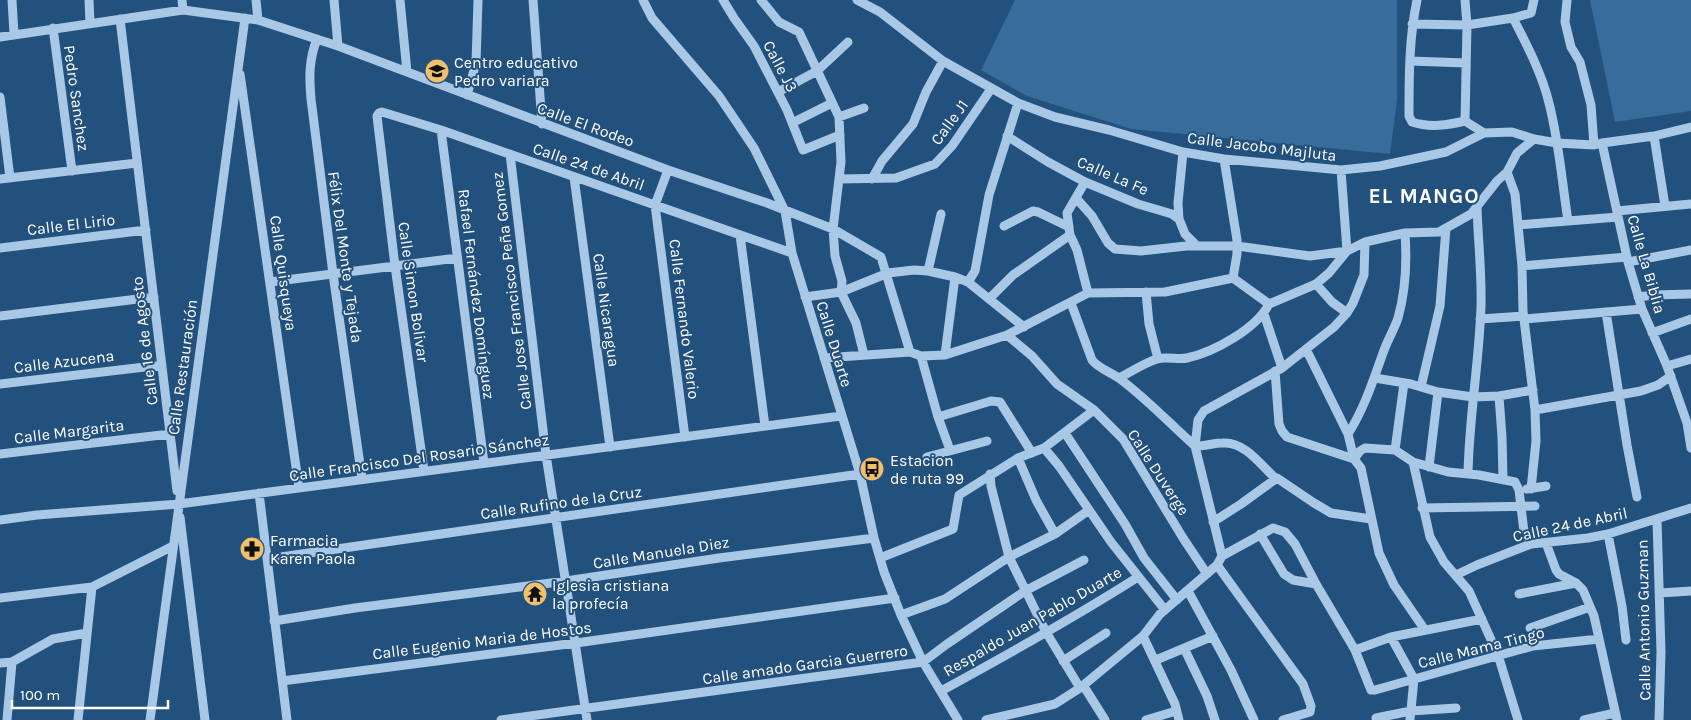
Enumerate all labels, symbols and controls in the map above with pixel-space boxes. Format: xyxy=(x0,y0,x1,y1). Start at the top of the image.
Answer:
street label: Calle J3 xyxy=(759,37,802,95)
street label: Pedro Sanchez xyxy=(60,44,93,152)
place label: Centro educativo Pedro variara xyxy=(454,53,578,90)
school or university icon: Centro educativo Pedro variara xyxy=(424,58,450,84)
street label: Calle J1 xyxy=(927,96,972,149)
street label: Calle El Rodeo xyxy=(535,98,637,151)
street label: Calle Jacobo Majluta xyxy=(1186,128,1338,165)
street label: Calle 24 de Abril xyxy=(531,138,647,194)
street label: Calle La Fe xyxy=(1074,152,1151,199)
street label: Félix Del Monte y Tejada xyxy=(324,170,367,344)
street label: Calle Jose Francisco Peña Gomez xyxy=(487,171,536,411)
district label: EL MANGO xyxy=(1368,184,1480,208)
street label: Rafael Fernández Domínguez xyxy=(454,188,499,400)
street label: Calle El Lirio xyxy=(26,210,116,239)
street label: Calle La Biblia xyxy=(1623,213,1670,316)
street label: Calle Quisqueya xyxy=(266,214,301,332)
street label: Calle Simon Bolivar xyxy=(394,221,433,364)
street label: Calle Fernando Valerio xyxy=(665,238,704,400)
street label: Calle Nicaragua xyxy=(589,252,624,368)
street label: Calle 16 de Agosto xyxy=(127,276,162,406)
street label: Calle Restauración xyxy=(164,298,201,436)
street label: Calle Duarte xyxy=(812,299,857,389)
street label: Calle Azucena xyxy=(13,346,115,377)
street label: Calle Margarita xyxy=(13,415,125,448)
street label: Calle Duverge xyxy=(1124,426,1193,519)
street label: Calle Francisco Del Rosario Sánchez xyxy=(288,430,550,485)
place label: Estacion de ruta 99 xyxy=(890,451,964,488)
bus stop icon: Estacion de ruta 99 xyxy=(859,456,885,482)
street label: Calle Rufino de la Cruz xyxy=(479,482,643,523)
street label: Calle 24 de Abril xyxy=(1511,503,1629,546)
place label: Farmacia Karen Paola xyxy=(270,531,356,568)
street label: Calle Manuela Diez xyxy=(592,532,731,573)
pharmacy icon: Farmacia Karen Paola xyxy=(239,536,265,562)
street label: Calle Antonio Guzman xyxy=(1633,539,1654,701)
street label: Respaldo Juan Pablo Duarte xyxy=(940,563,1125,680)
place label: Iglesia cristiana la profecía xyxy=(552,576,669,613)
temple icon: Iglesia cristiana la profecía xyxy=(522,581,548,607)
street label: Calle Eugenio Maria de Hostos xyxy=(371,618,593,663)
street label: Calle Mama Tingo xyxy=(1416,623,1546,672)
street label: Calle amado Garcia Guerrero xyxy=(701,641,909,688)
scale bar xyxy=(12,678,169,710)
text: 100 m xyxy=(20,686,60,704)

